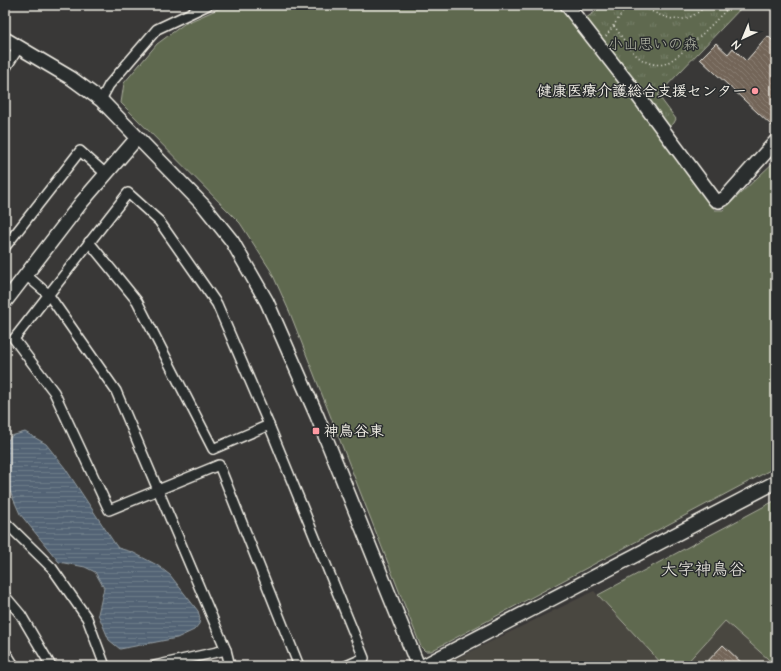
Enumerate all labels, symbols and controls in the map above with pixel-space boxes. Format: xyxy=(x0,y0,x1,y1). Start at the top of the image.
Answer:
north arrow xyxy=(723,18,763,58)
park label: 小山思いの森 xyxy=(608,34,698,55)
text: N xyxy=(729,37,744,53)
place label: 健康医療介護総合支援センター xyxy=(537,81,747,102)
marker: 健康医療介護総合支援センター xyxy=(750,86,760,96)
place label: 神鳥谷東 xyxy=(324,421,384,442)
marker: 神鳥谷東 xyxy=(311,426,321,436)
district label: 大字神鳥谷 xyxy=(661,558,746,582)

